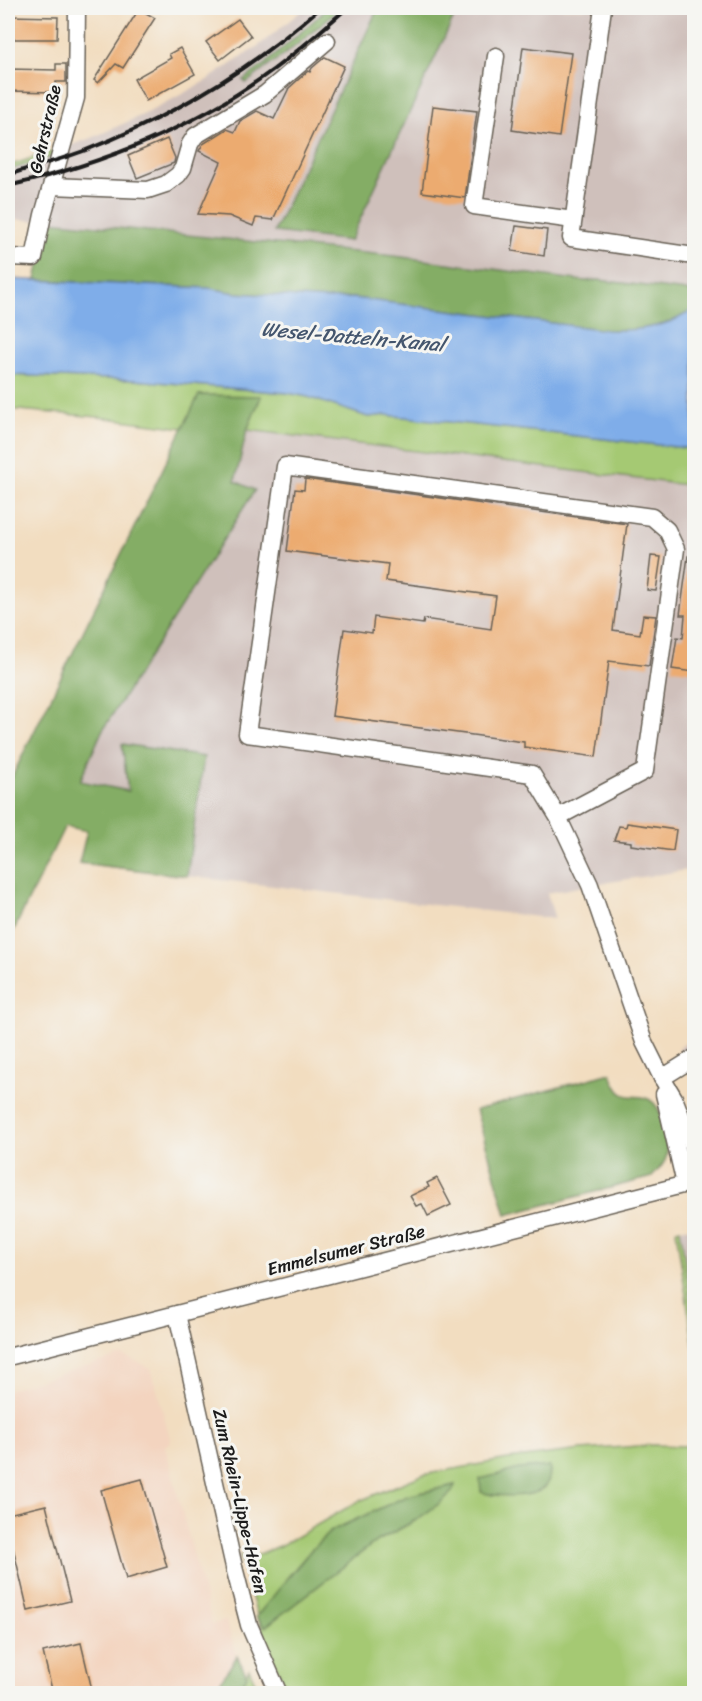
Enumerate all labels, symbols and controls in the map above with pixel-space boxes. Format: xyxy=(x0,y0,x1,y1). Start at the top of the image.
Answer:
street label: Gehrstraße xyxy=(19,81,71,176)
water label: Wesel-Datteln-Kanal xyxy=(260,312,450,363)
street label: Emmelsumer Straße xyxy=(264,1215,428,1285)
street label: Zum Rhein-Lippe-Hafen xyxy=(203,1405,277,1597)

